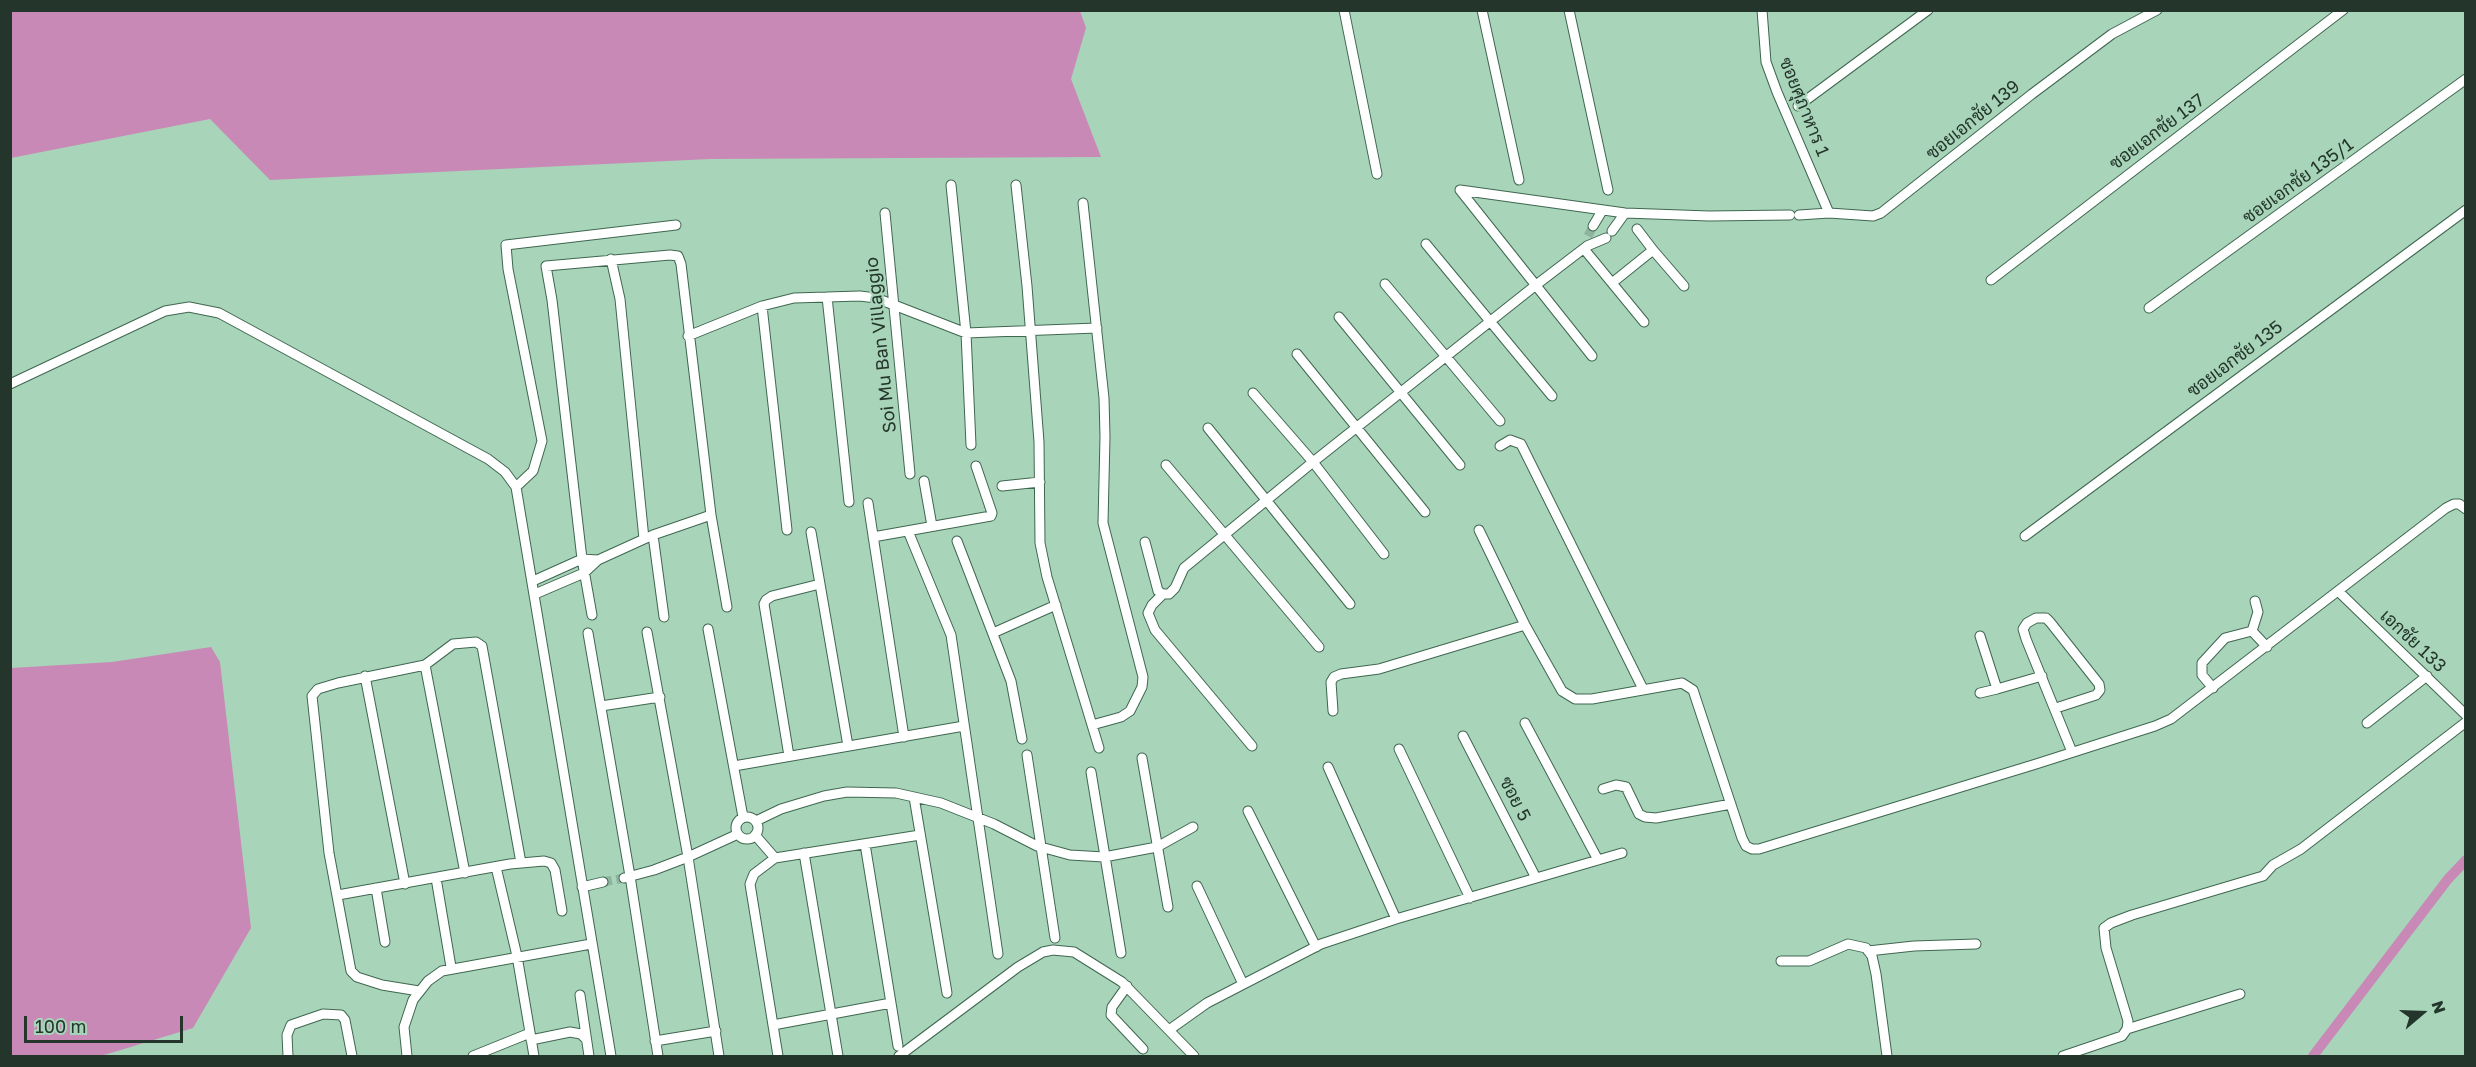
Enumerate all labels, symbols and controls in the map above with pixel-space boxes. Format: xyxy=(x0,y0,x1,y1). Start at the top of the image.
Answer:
street label: ซอยศุภาหาร 1 xyxy=(1774,54,1834,160)
street label: ซอยเอกชัย 139 xyxy=(1922,76,2024,164)
street label: ซอยเอกชัย 137 xyxy=(2105,89,2209,175)
street label: ซอยเอกชัย 135/1 xyxy=(2239,134,2357,228)
street label: Soi Mu Ban Villaggio xyxy=(861,256,901,434)
street label: ซอยเอกชัย 135 xyxy=(2183,316,2287,402)
street label: เอกชัย 133 xyxy=(2376,605,2450,677)
street label: ซอย 5 xyxy=(1495,773,1535,825)
north arrow xyxy=(2392,983,2452,1043)
text: N xyxy=(2428,998,2450,1016)
scale bar xyxy=(27,1004,186,1042)
text: 100 m xyxy=(35,1015,86,1037)

